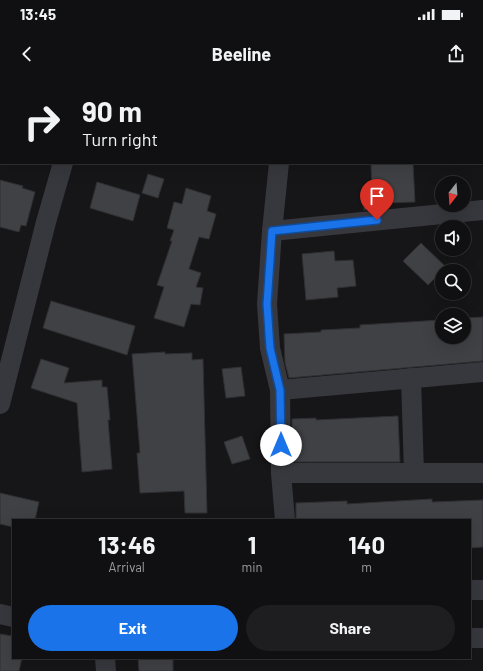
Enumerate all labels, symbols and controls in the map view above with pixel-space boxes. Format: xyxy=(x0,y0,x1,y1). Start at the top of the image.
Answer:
text: 13:45 xyxy=(20,5,56,23)
icon: back xyxy=(16,43,38,65)
text: Beeline xyxy=(212,43,271,65)
icon: share xyxy=(445,43,467,65)
text: 90 m xyxy=(82,94,142,128)
icon: right xyxy=(16,96,68,148)
text: Turn right xyxy=(82,128,158,150)
north arrow xyxy=(435,176,471,212)
map controls xyxy=(435,176,471,344)
pin xyxy=(360,179,394,220)
icon: arrive xyxy=(366,185,388,207)
button: sound xyxy=(435,220,471,256)
button: search xyxy=(435,264,471,300)
button: layers xyxy=(435,308,471,344)
position arrow xyxy=(260,424,302,466)
text: 13:46 xyxy=(98,530,156,559)
text: 1 xyxy=(248,530,256,559)
text: 140 xyxy=(348,530,385,559)
text: Arrival xyxy=(109,559,145,575)
text: min xyxy=(241,559,262,575)
text: m xyxy=(361,559,372,575)
button: Exit xyxy=(28,605,238,651)
button: Share xyxy=(246,605,455,651)

